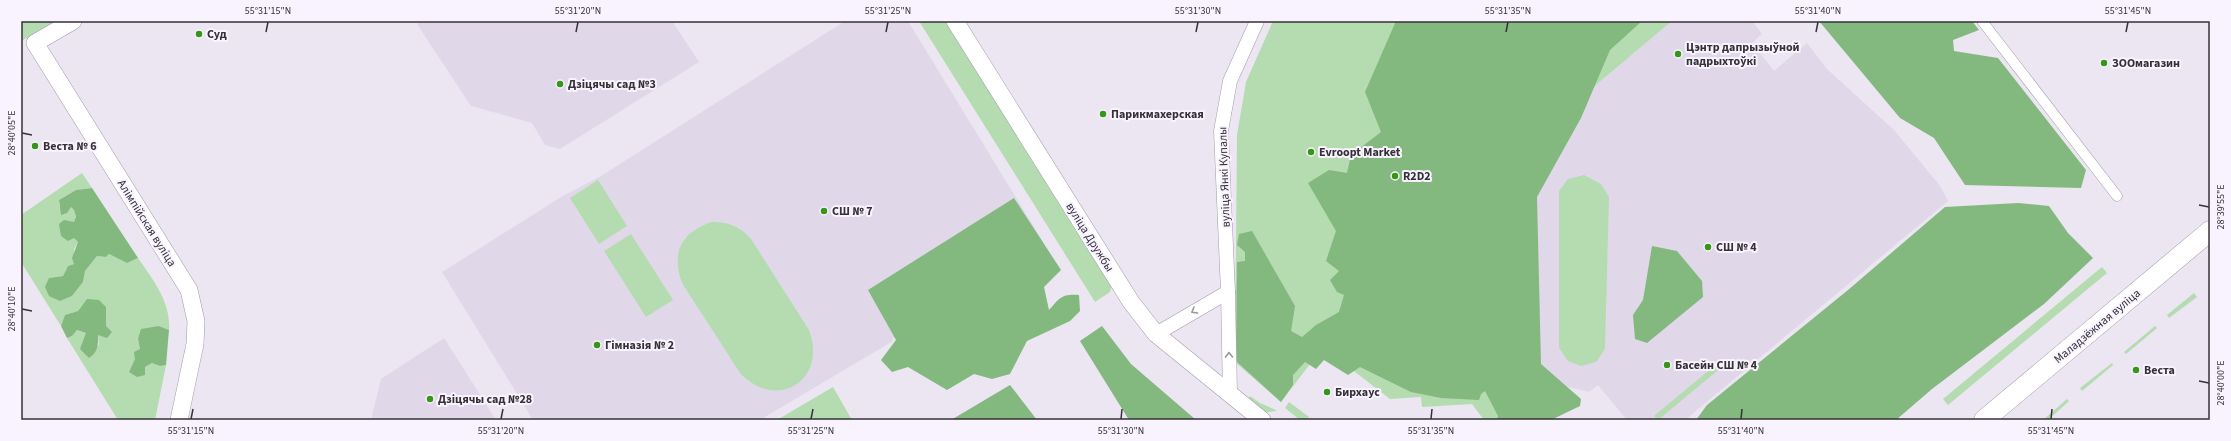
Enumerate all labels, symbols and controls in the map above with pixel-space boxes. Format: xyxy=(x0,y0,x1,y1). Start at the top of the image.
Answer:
text: 55°31'15"N xyxy=(245,4,291,18)
text: 55°31'20"N xyxy=(555,4,601,18)
text: 55°31'25"N xyxy=(865,4,911,18)
text: 55°31'30"N xyxy=(1175,4,1221,18)
text: 55°31'35"N xyxy=(1485,4,1531,18)
text: 55°31'40"N xyxy=(1795,4,1841,18)
text: 55°31'45"N xyxy=(2105,4,2151,18)
place label: Суд xyxy=(207,26,227,43)
marker: Суд xyxy=(194,29,204,39)
place label: Цэнтр дапрызыўной падрыхтоўкі xyxy=(1686,39,1800,70)
marker: Цэнтр дапрызыўной падрыхтоўкі xyxy=(1673,49,1683,59)
place label: ЗООмагазин xyxy=(2112,55,2180,72)
marker: ЗООмагазин xyxy=(2099,58,2109,68)
place label: Дзіцячы сад №3 xyxy=(568,76,656,93)
marker: Дзіцячы сад №3 xyxy=(555,79,565,89)
place label: Парикмахерская xyxy=(1111,106,1204,123)
marker: Парикмахерская xyxy=(1098,109,1108,119)
text: 28°40'05"E xyxy=(5,110,19,156)
street label: вуліца Янкі Купалы xyxy=(1214,126,1235,228)
place label: Веста № 6 xyxy=(43,138,97,155)
marker: Веста № 6 xyxy=(30,141,40,151)
place label: Evroopt Market xyxy=(1319,144,1401,161)
marker: Evroopt Market xyxy=(1306,147,1316,157)
place label: R2D2 xyxy=(1403,168,1431,185)
marker: R2D2 xyxy=(1390,171,1400,181)
street label: Алімпійская вуліца xyxy=(113,176,180,270)
text: 28°39'55"E xyxy=(2214,184,2228,230)
street label: вуліца Дружбы xyxy=(1061,199,1118,275)
place label: СШ № 7 xyxy=(832,203,873,220)
marker: СШ № 7 xyxy=(819,206,829,216)
place label: СШ № 4 xyxy=(1716,239,1757,256)
marker: СШ № 4 xyxy=(1703,242,1713,252)
street label: Маладзёжная вуліца xyxy=(2050,285,2144,368)
text: 28°40'10"E xyxy=(5,286,19,332)
one-way arrow xyxy=(1191,307,1198,314)
place label: Гімназія № 2 xyxy=(605,337,674,354)
marker: Гімназія № 2 xyxy=(592,340,602,350)
one-way arrow xyxy=(1225,352,1233,358)
place label: Басейн СШ № 4 xyxy=(1675,357,1758,374)
marker: Басейн СШ № 4 xyxy=(1662,360,1672,370)
text: 28°40'00"E xyxy=(2214,360,2228,406)
place label: Веста xyxy=(2144,362,2175,379)
marker: Веста xyxy=(2131,365,2141,375)
place label: Бирхаус xyxy=(1335,384,1380,401)
marker: Бирхаус xyxy=(1322,387,1332,397)
place label: Дзіцячы сад №28 xyxy=(438,391,532,408)
marker: Дзіцячы сад №28 xyxy=(425,394,435,404)
text: 55°31'15"N xyxy=(168,424,214,438)
text: 55°31'20"N xyxy=(478,424,524,438)
text: 55°31'25"N xyxy=(788,424,834,438)
text: 55°31'30"N xyxy=(1098,424,1144,438)
text: 55°31'35"N xyxy=(1408,424,1454,438)
text: 55°31'40"N xyxy=(1718,424,1764,438)
text: 55°31'45"N xyxy=(2028,424,2074,438)

